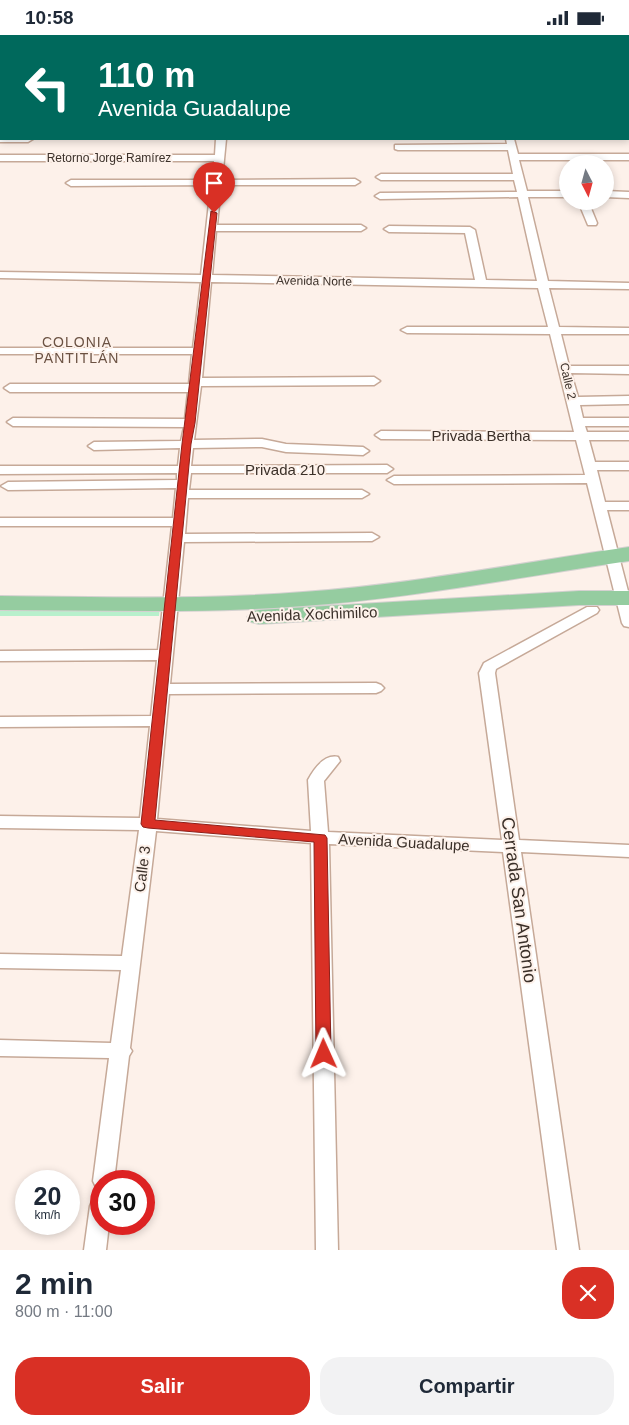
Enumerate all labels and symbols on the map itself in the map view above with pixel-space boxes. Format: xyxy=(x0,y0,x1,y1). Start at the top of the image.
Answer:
street label: Retorno Jorge Ramírez xyxy=(47,151,171,165)
north arrow xyxy=(559,155,614,210)
pin xyxy=(193,162,235,213)
street label: Avenida Norte xyxy=(276,273,352,289)
district label: COLONIA PANTITLÁN xyxy=(35,334,119,366)
street label: Calle 2 xyxy=(557,361,579,401)
street label: Privada Bertha xyxy=(431,427,531,444)
street label: Privada 210 xyxy=(245,461,325,478)
street label: Avenida Xochimilco xyxy=(246,603,378,625)
street label: Cerrada San Antonio xyxy=(497,816,541,984)
street label: Avenida Guadalupe xyxy=(338,830,470,854)
street label: Calle 3 xyxy=(131,845,153,893)
position arrow xyxy=(297,1027,349,1079)
speed limit sign: 30 xyxy=(90,1170,155,1235)

